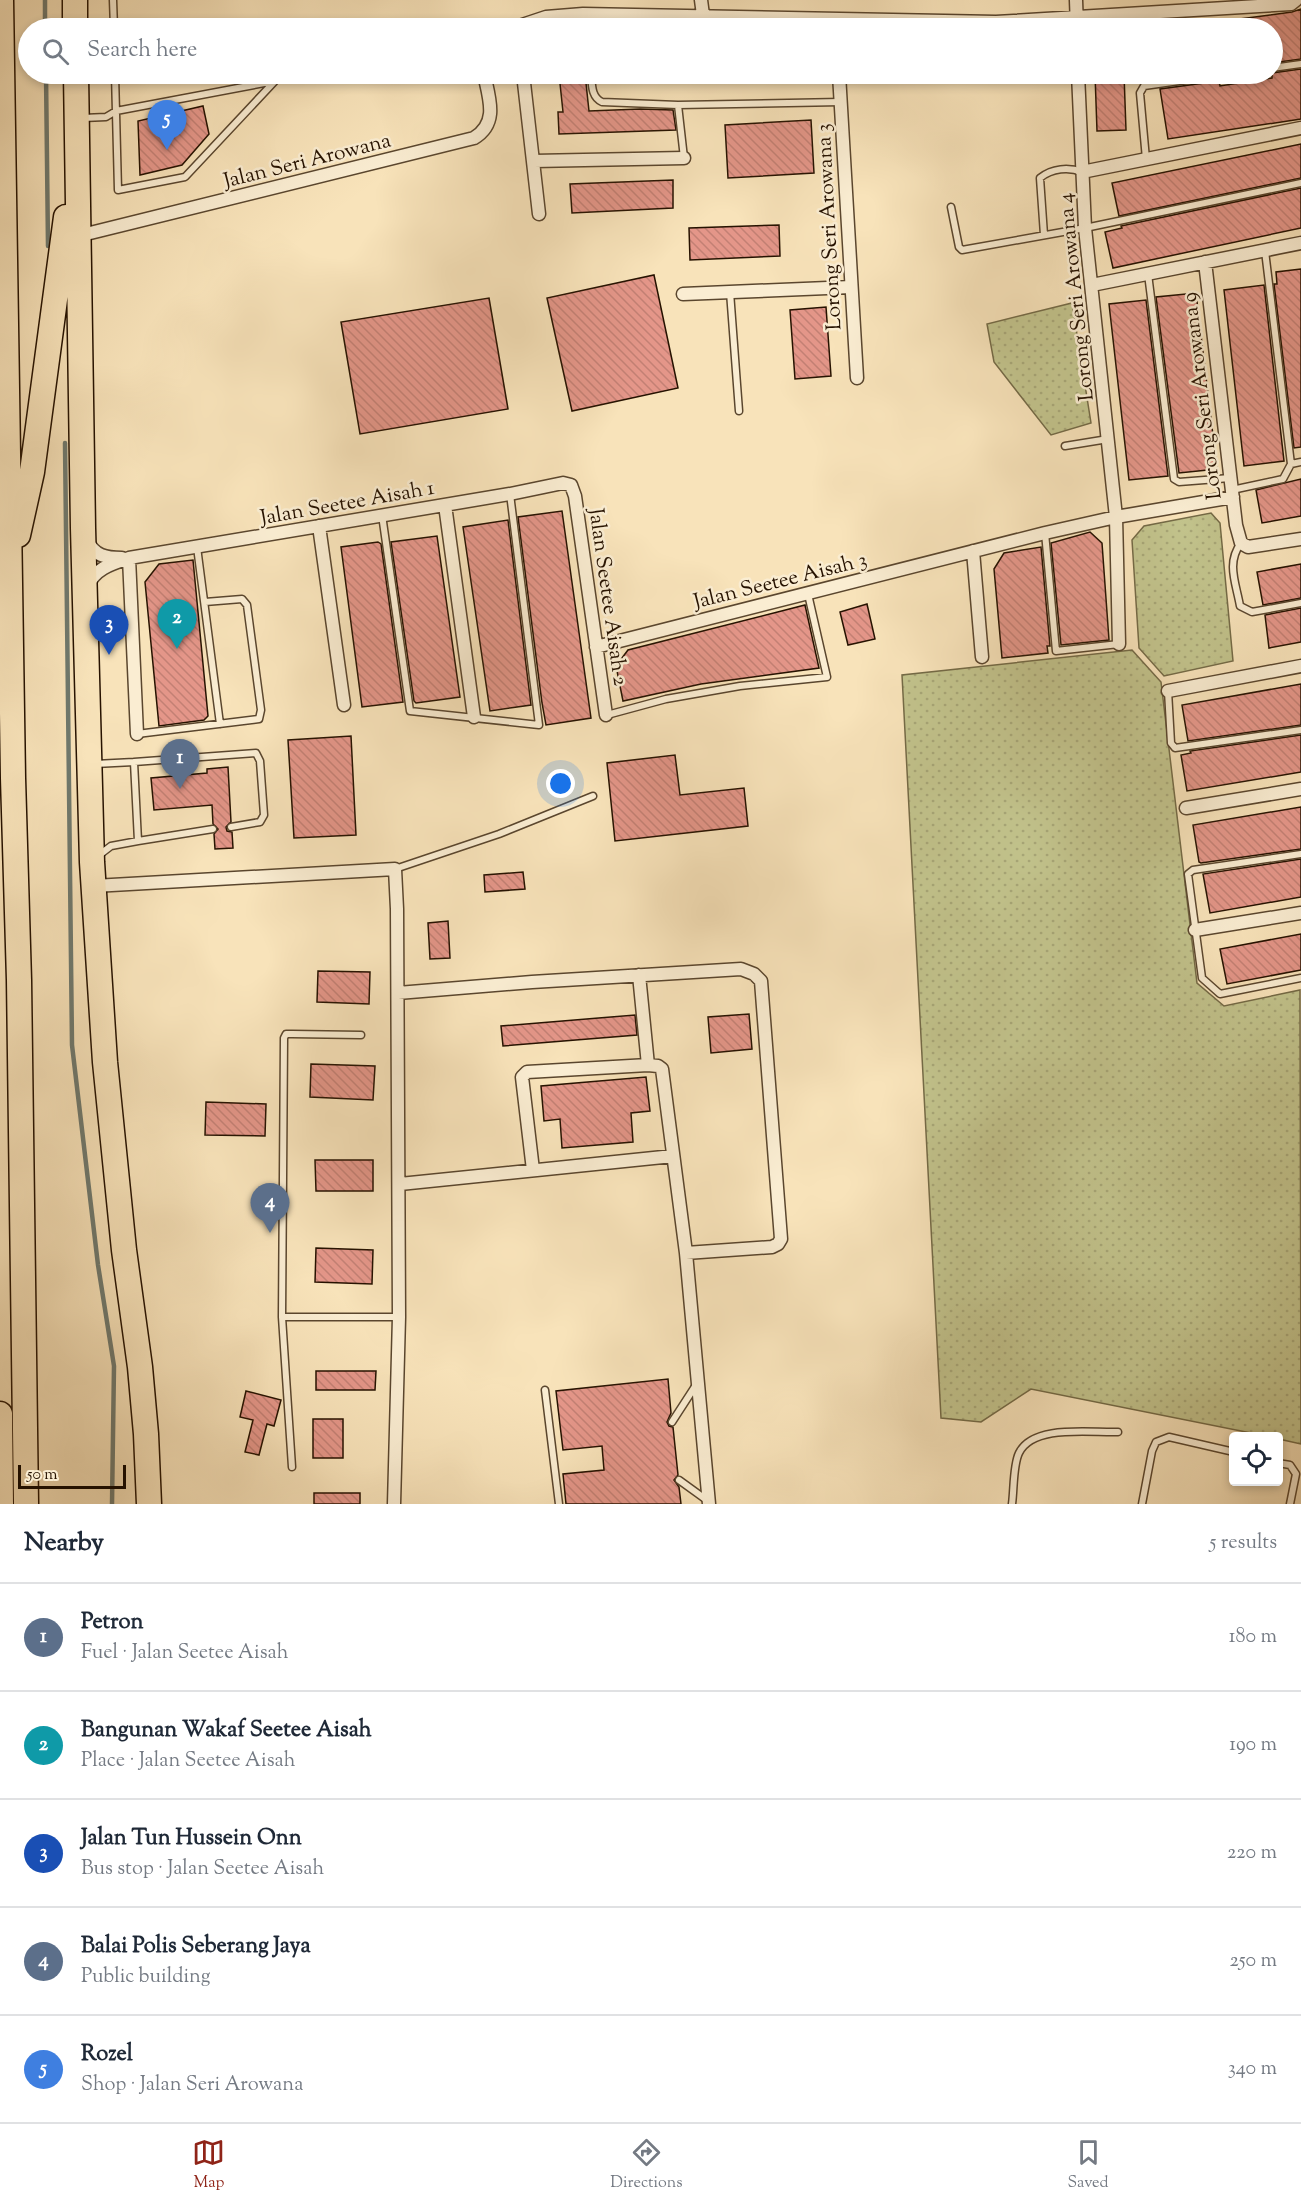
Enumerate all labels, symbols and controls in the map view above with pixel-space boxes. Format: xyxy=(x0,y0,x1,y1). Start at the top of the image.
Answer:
search box xyxy=(18,18,1283,84)
icon: search xyxy=(39,35,72,68)
text: Search here xyxy=(87,35,197,67)
pin: 5 xyxy=(148,100,186,150)
street label: Lorong Seri Arowana 3 xyxy=(810,123,850,331)
street label: Jalan Seri Arowana xyxy=(220,127,395,198)
street label: Lorong Seri Arowana 4 xyxy=(1051,191,1103,402)
street label: Lorong Seri Arowana 9 xyxy=(1175,290,1231,501)
street label: Jalan Seetee Aisah 1 xyxy=(257,474,437,534)
street label: Jalan Seetee Aisah 2 xyxy=(580,506,634,688)
street label: Jalan Seetee Aisah 3 xyxy=(690,546,870,618)
pin: 2 xyxy=(158,600,196,649)
pin: 3 xyxy=(90,606,128,655)
pin: 1 xyxy=(160,740,200,789)
your location xyxy=(546,769,575,798)
pin: 4 xyxy=(250,1184,290,1233)
map controls xyxy=(1229,1432,1283,1486)
button: locate xyxy=(1229,1432,1283,1486)
scale bar xyxy=(18,1462,126,1490)
text: 50 m xyxy=(27,1464,58,1487)
text: Nearby xyxy=(24,1525,104,1562)
text: 5 results xyxy=(1210,1529,1277,1558)
text: Petron xyxy=(81,1607,143,1639)
text: 1 xyxy=(40,1623,47,1652)
text: 180 m xyxy=(1229,1623,1277,1652)
text: Fuel · Jalan Seetee Aisah xyxy=(81,1639,289,1668)
text: Bangunan Wakaf Seetee Aisah xyxy=(81,1715,372,1747)
text: 2 xyxy=(39,1731,48,1760)
text: 190 m xyxy=(1229,1731,1277,1760)
text: Place · Jalan Seetee Aisah xyxy=(81,1747,296,1776)
text: Jalan Tun Hussein Onn xyxy=(81,1823,302,1855)
text: 3 xyxy=(39,1839,48,1868)
text: 220 m xyxy=(1227,1839,1277,1868)
text: Bus stop · Jalan Seetee Aisah xyxy=(81,1855,324,1884)
text: Balai Polis Seberang Jaya xyxy=(81,1931,311,1963)
text: 4 xyxy=(38,1947,49,1976)
text: 250 m xyxy=(1229,1947,1277,1976)
text: Public building xyxy=(81,1963,211,1992)
text: Rozel xyxy=(81,2039,133,2071)
text: 5 xyxy=(40,2055,47,2084)
text: 340 m xyxy=(1228,2055,1277,2084)
text: Shop · Jalan Seri Arowana xyxy=(81,2071,303,2100)
tab: Map xyxy=(192,2136,225,2195)
tab: Directions xyxy=(610,2136,683,2195)
tab: Saved xyxy=(1067,2136,1109,2195)

